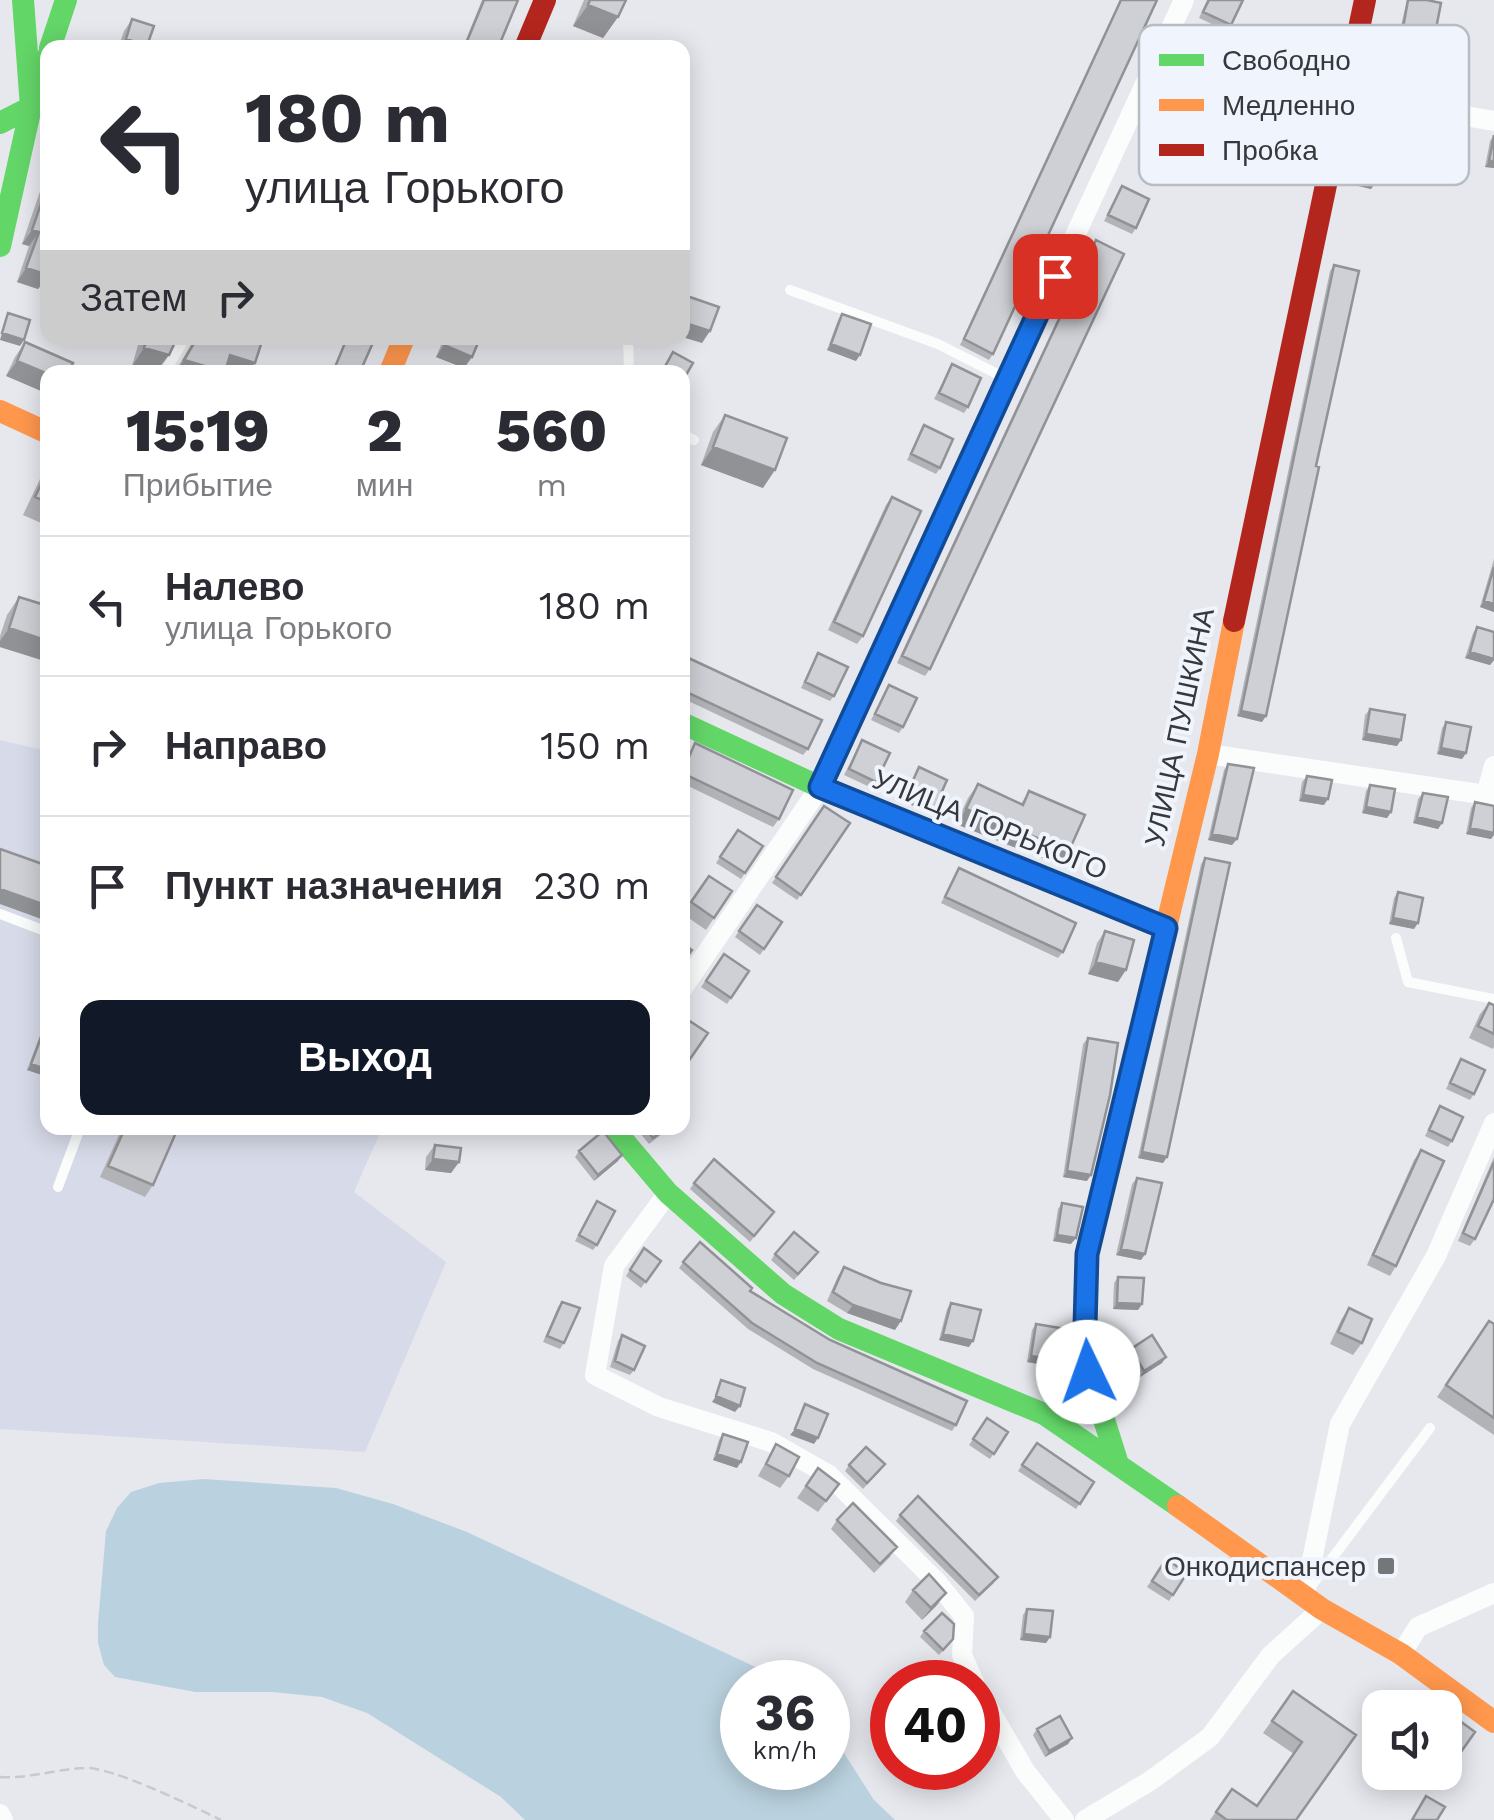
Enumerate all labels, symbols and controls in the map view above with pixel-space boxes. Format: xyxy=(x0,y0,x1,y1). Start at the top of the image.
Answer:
legend xyxy=(1139,25,1469,185)
text: Свободно xyxy=(1222,44,1351,77)
text: 180 m xyxy=(245,77,450,159)
icon: left xyxy=(80,80,210,210)
text: Медленно xyxy=(1222,89,1355,122)
text: Пробка xyxy=(1222,134,1318,167)
text: улица Горького xyxy=(245,161,565,214)
pin xyxy=(1013,234,1098,319)
icon: arrive xyxy=(1028,249,1083,304)
icon: right xyxy=(208,270,263,325)
text: Затем xyxy=(80,276,188,320)
text: 15:19 xyxy=(126,395,270,466)
text: 2 xyxy=(367,395,403,466)
text: 560 xyxy=(496,395,607,466)
text: Прибытие xyxy=(123,466,273,504)
text: мин xyxy=(356,466,413,504)
text: m xyxy=(536,466,567,504)
text: Налево xyxy=(165,565,304,609)
icon: left xyxy=(80,579,135,634)
text: 180 m xyxy=(539,584,650,628)
street label: УЛИЦА ПУШКИНА xyxy=(1138,604,1221,849)
text: улица Горького xyxy=(165,609,392,647)
icon: right xyxy=(80,719,135,774)
text: Направо xyxy=(165,724,327,768)
text: 150 m xyxy=(540,724,650,768)
street label: УЛИЦА ГОРЬКОГО xyxy=(868,762,1112,887)
icon: arrive xyxy=(80,859,135,914)
text: Пункт назначения xyxy=(165,864,503,908)
text: 230 m xyxy=(533,864,650,908)
button: Выход xyxy=(80,1000,650,1115)
position arrow xyxy=(1036,1320,1140,1424)
place label: Онкодиспансер xyxy=(1164,1550,1366,1583)
marker: Онкодиспансер xyxy=(1375,1555,1397,1577)
speed limit sign: 40 xyxy=(870,1660,1000,1790)
text: 36 xyxy=(755,1683,815,1742)
map controls xyxy=(1362,1690,1462,1790)
button: sound xyxy=(1362,1690,1462,1790)
text: km/h xyxy=(753,1736,817,1765)

